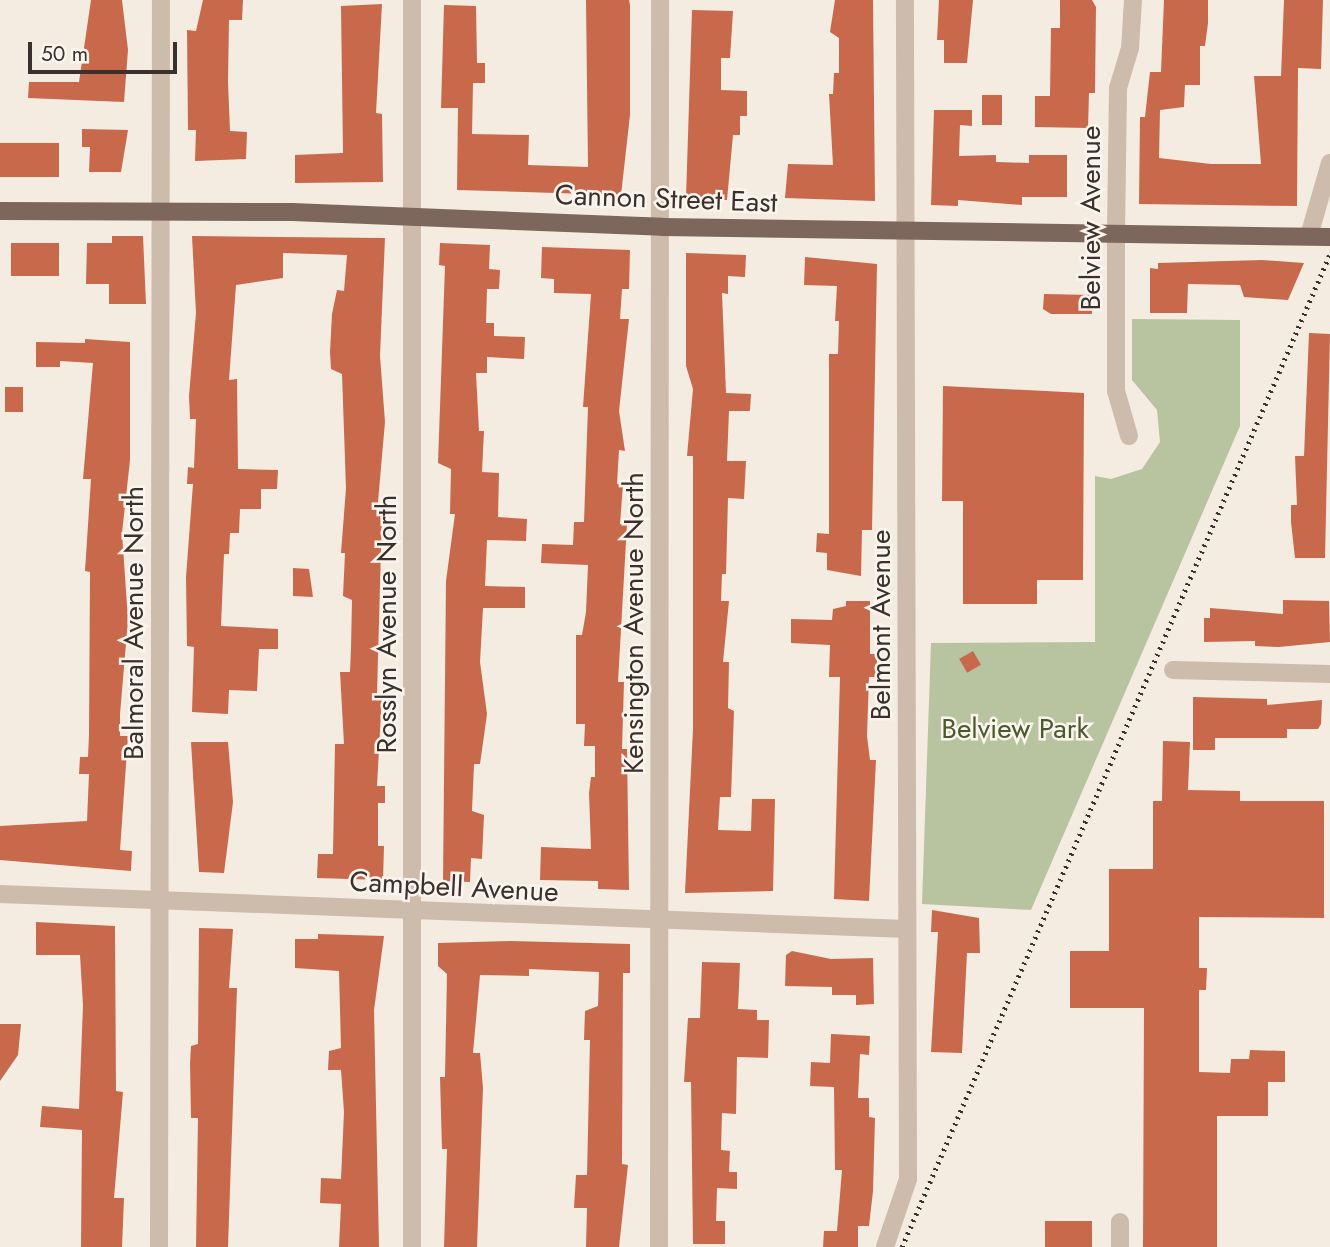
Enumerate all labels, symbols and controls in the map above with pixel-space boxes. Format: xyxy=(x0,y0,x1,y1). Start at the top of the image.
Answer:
scale bar xyxy=(32,28,180,72)
text: 50 m xyxy=(41,39,88,69)
street label: Belview Avenue xyxy=(1074,126,1108,310)
street label: Cannon Street East xyxy=(554,178,778,220)
street label: Kensington Avenue North xyxy=(617,472,651,774)
street label: Balmoral Avenue North xyxy=(117,486,151,760)
street label: Rosslyn Avenue North xyxy=(370,494,404,754)
street label: Belmont Avenue xyxy=(864,530,898,720)
park label: Belview Park xyxy=(941,712,1089,746)
street label: Campbell Avenue xyxy=(349,865,559,909)

